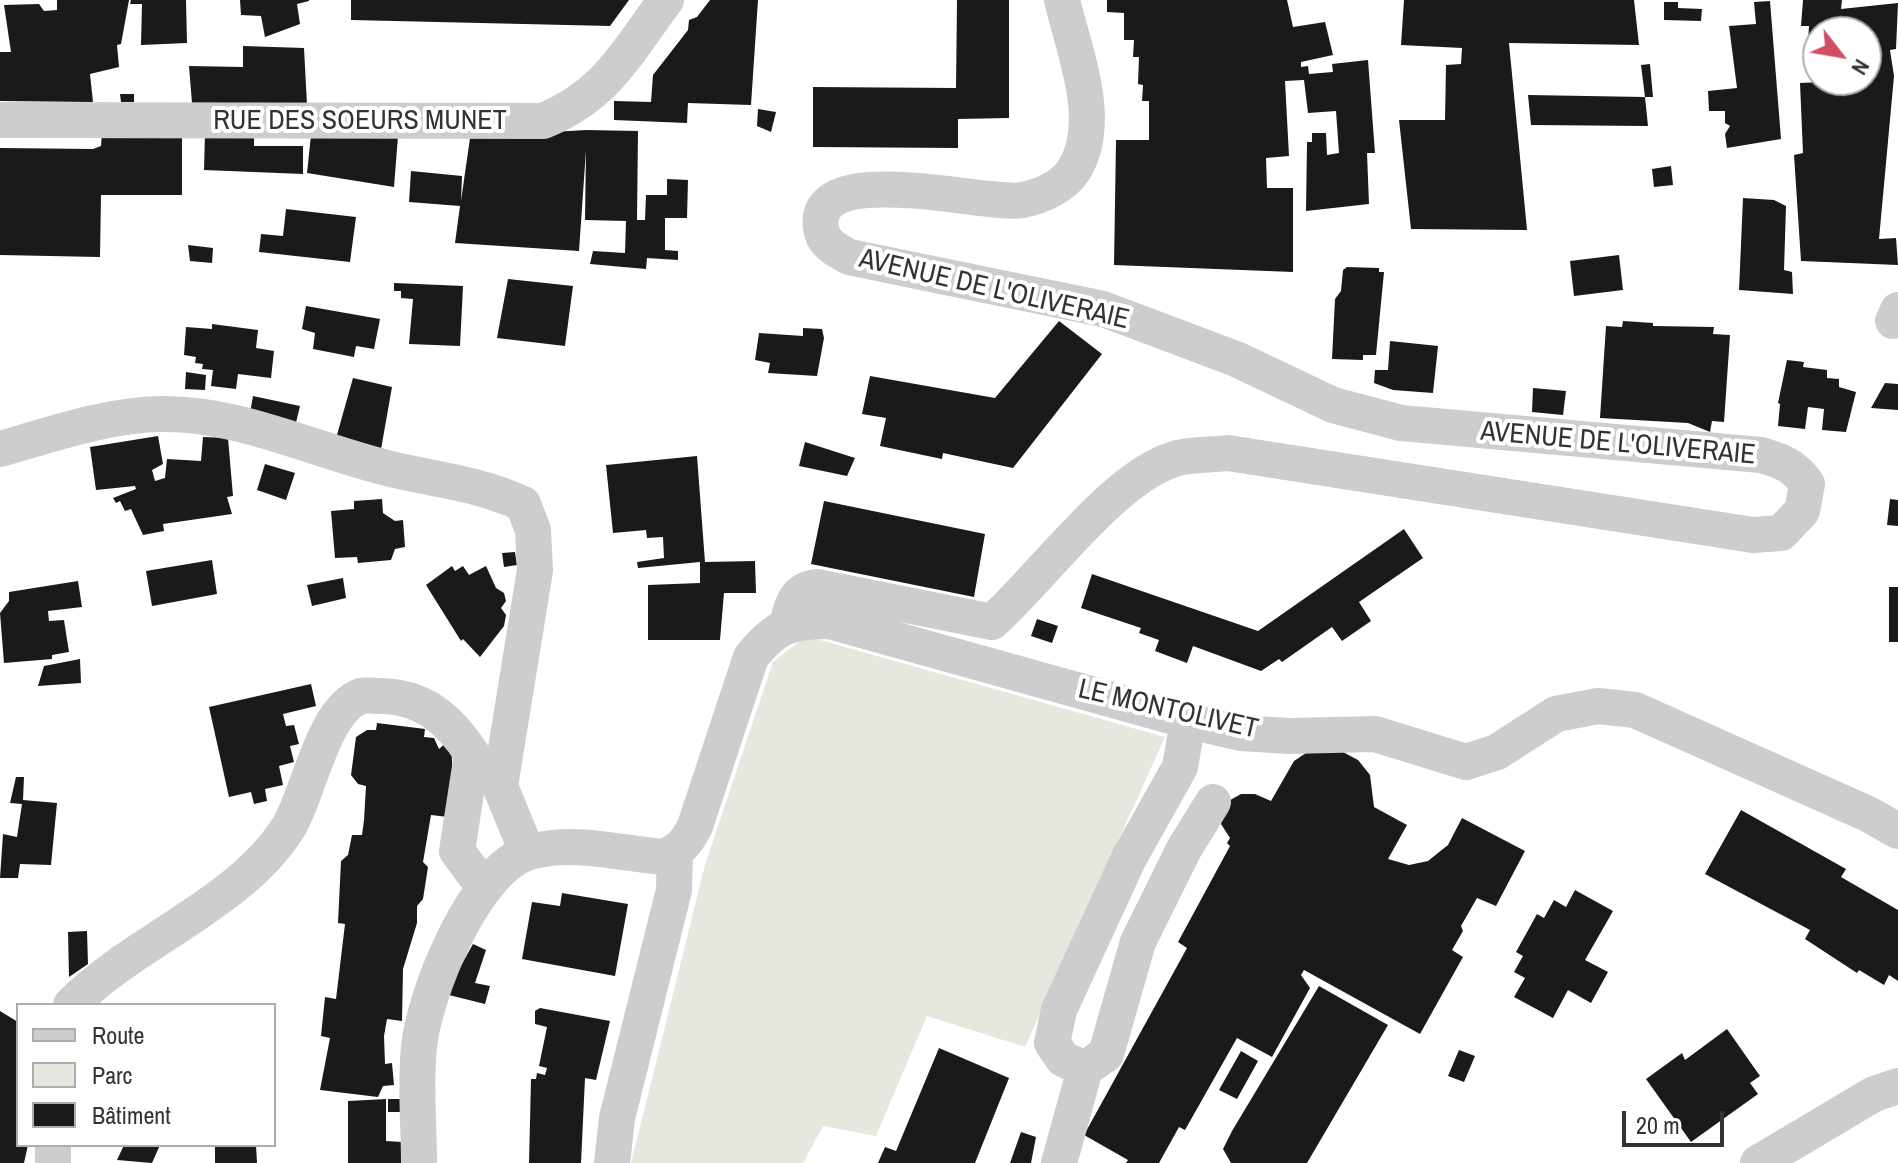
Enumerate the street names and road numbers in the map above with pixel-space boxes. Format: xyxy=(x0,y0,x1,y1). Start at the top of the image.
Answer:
street label: RUE DES SOEURS MUNET xyxy=(213,104,507,138)
street label: AVENUE DE L'OLIVERAIE xyxy=(856,243,1132,337)
street label: AVENUE DE L'OLIVERAIE xyxy=(1479,415,1757,473)
street label: LE MONTOLIVET xyxy=(1075,673,1261,747)

